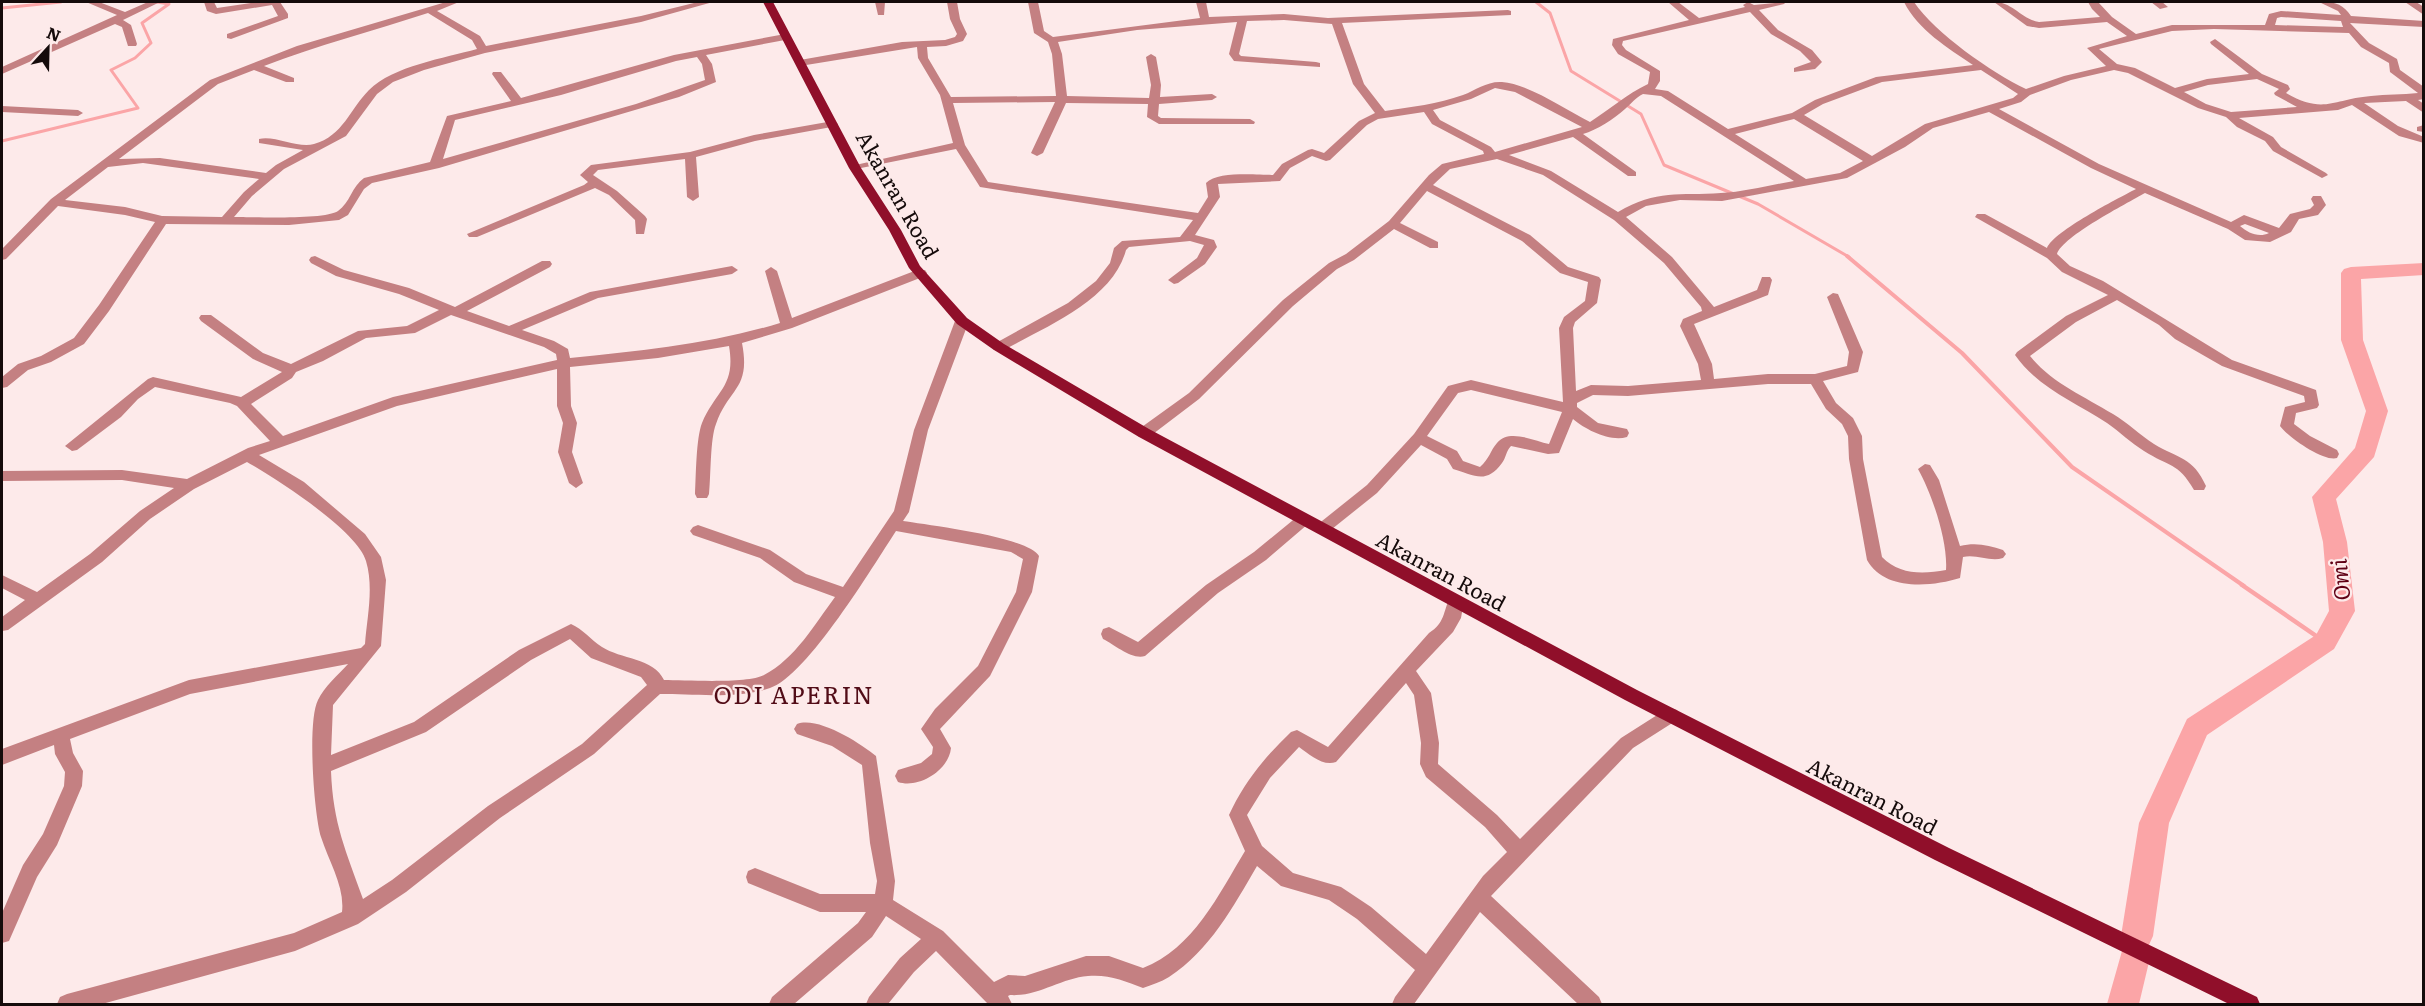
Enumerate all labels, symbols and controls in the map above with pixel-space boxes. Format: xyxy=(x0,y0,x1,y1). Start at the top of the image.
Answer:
north arrow xyxy=(18,18,78,78)
text: N xyxy=(43,20,65,47)
street label: Akanran Road xyxy=(850,124,948,264)
street label: Akanran Road xyxy=(1372,523,1513,617)
water label: Omi xyxy=(2320,557,2358,602)
district label: ODI APERIN xyxy=(714,676,874,711)
street label: Akanran Road xyxy=(1802,749,1944,841)

